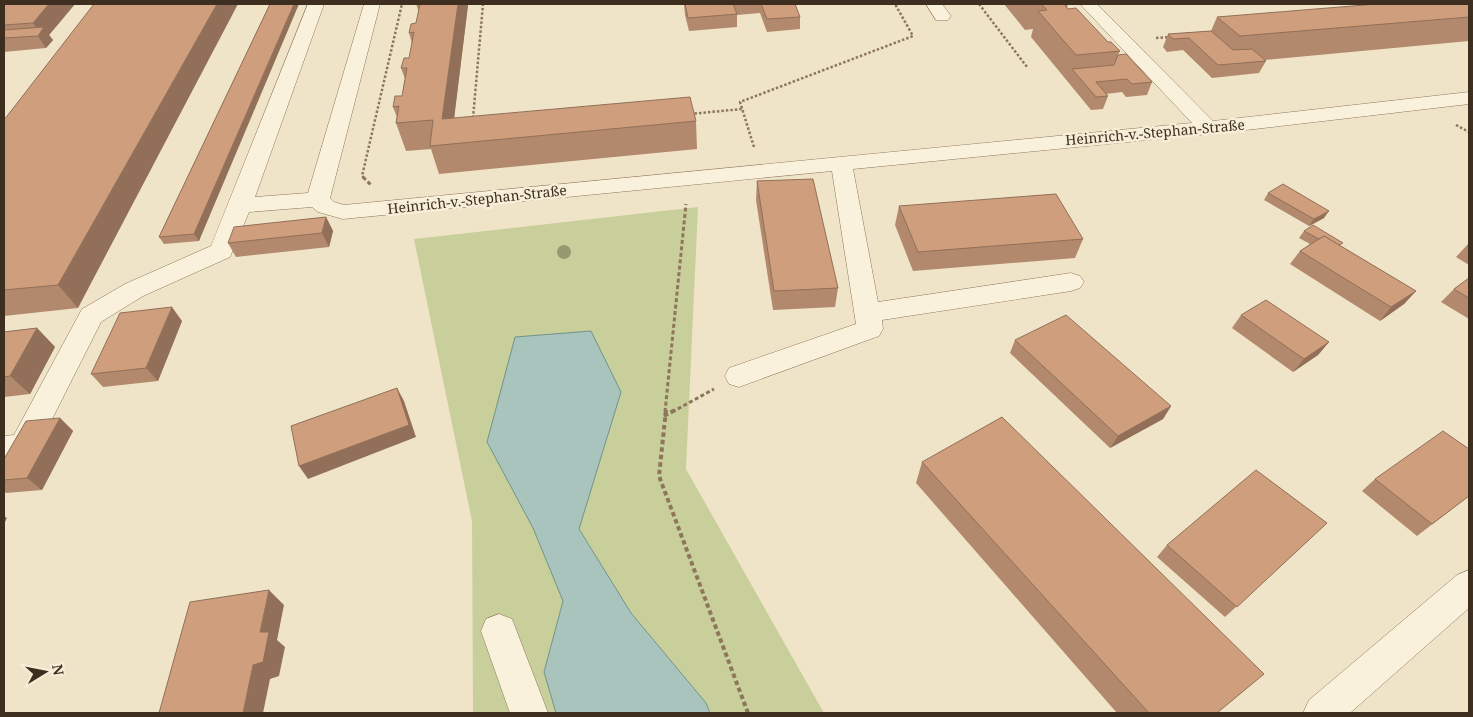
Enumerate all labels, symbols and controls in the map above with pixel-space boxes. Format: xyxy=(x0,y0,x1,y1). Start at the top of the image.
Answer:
street label: Heinrich-v.-Stephan-Straße xyxy=(1064,115,1246,149)
street label: Heinrich-v.-Stephan-Straße xyxy=(386,180,568,218)
north arrow xyxy=(20,647,70,697)
text: N xyxy=(48,663,69,677)

